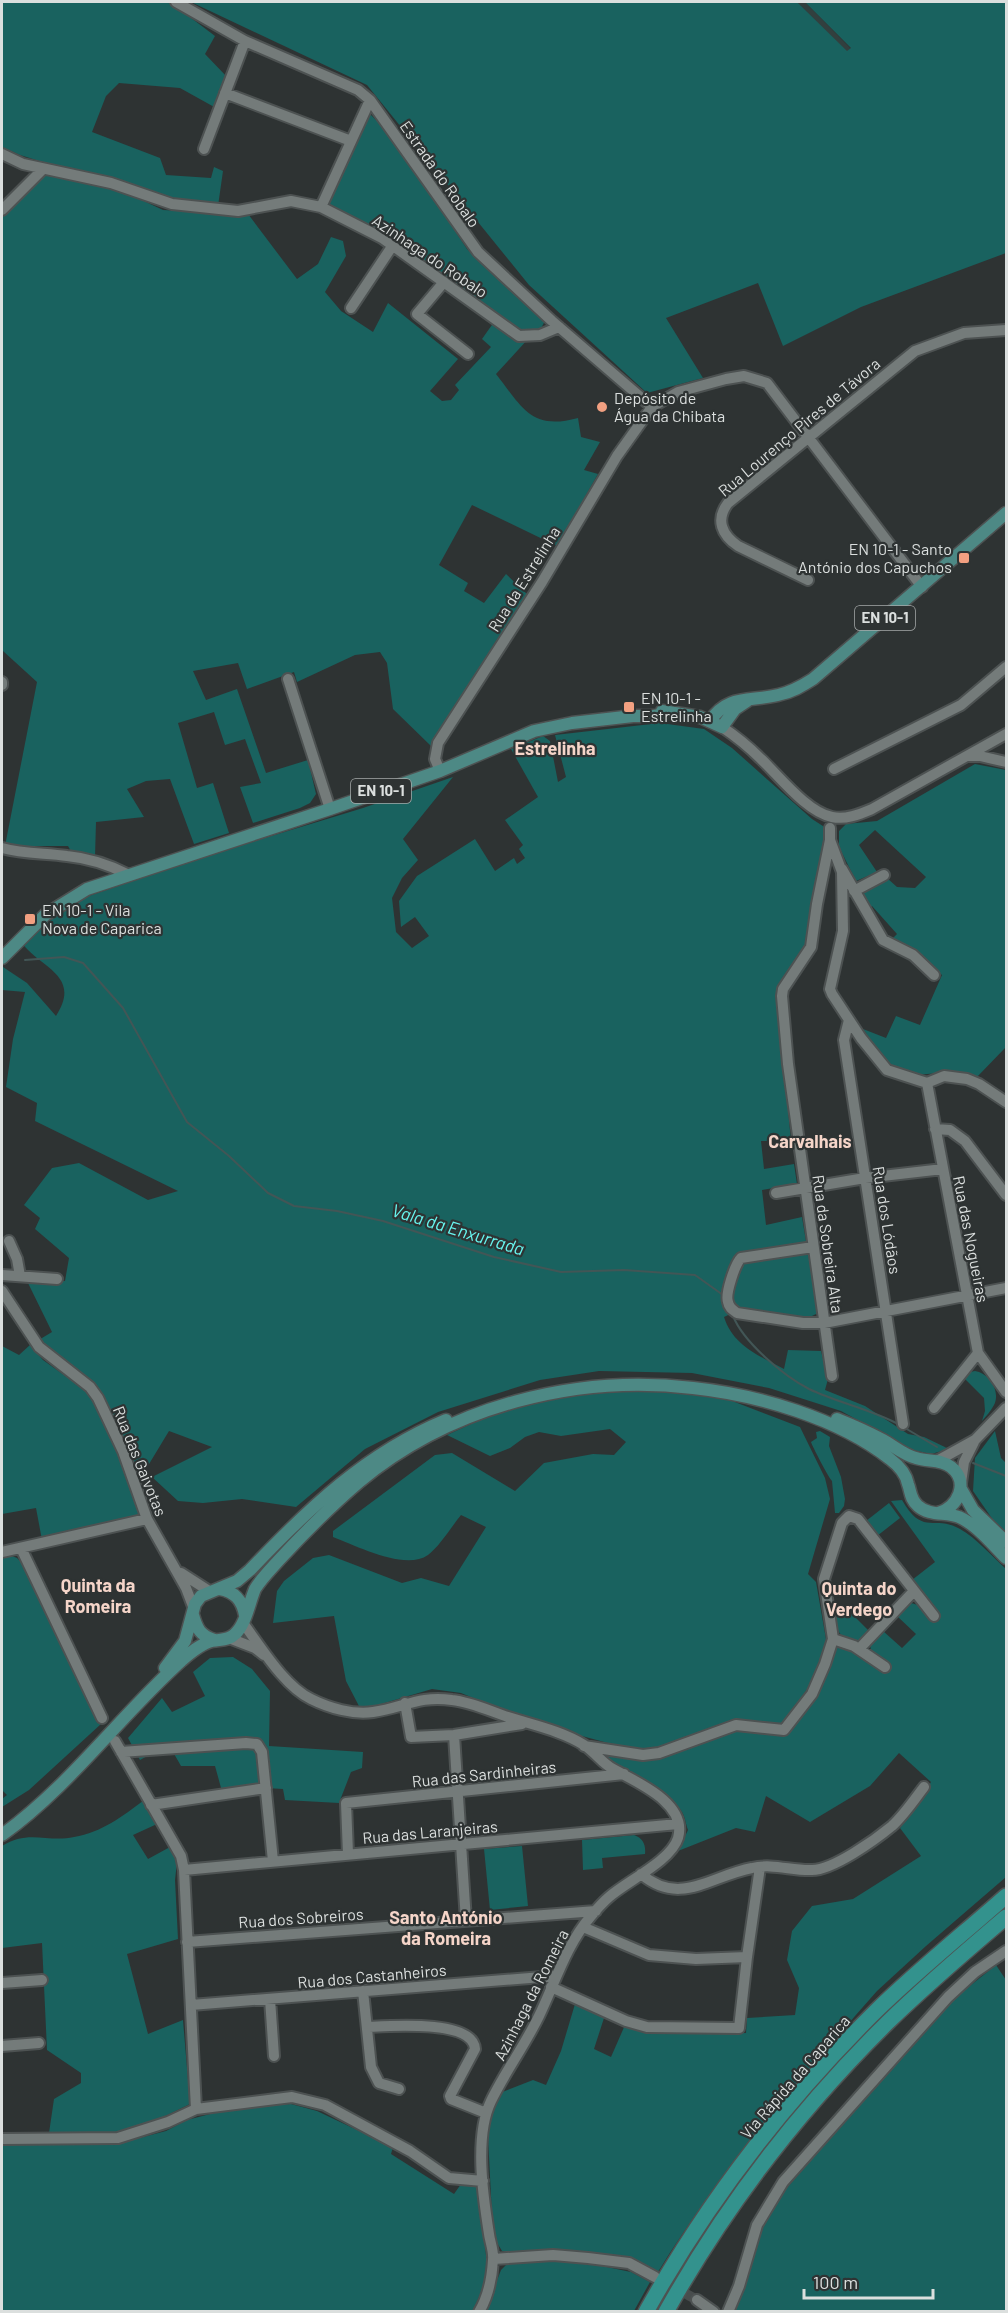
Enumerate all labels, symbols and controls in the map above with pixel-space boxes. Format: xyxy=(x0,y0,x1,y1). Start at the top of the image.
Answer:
street label: Estrada do Robalo xyxy=(397,117,484,231)
street label: Azinhaga do Robalo xyxy=(369,210,491,301)
street label: Rua Lourenço Pires de Távora xyxy=(714,353,883,500)
place label: Depósito de Água da Chibata xyxy=(614,388,725,425)
marker: Depósito de Água da Chibata xyxy=(595,400,609,414)
street label: Rua da Estrelinha xyxy=(484,523,564,635)
place label: EN 10-1 - Santo António dos Capuchos xyxy=(798,539,952,576)
marker: EN 10-1 - Santo António dos Capuchos xyxy=(957,551,971,565)
road number: EN 10-1 xyxy=(855,606,915,630)
place label: EN 10-1 - Estrelinha xyxy=(641,688,712,725)
marker: EN 10-1 - Estrelinha xyxy=(622,700,636,714)
district label: Estrelinha xyxy=(514,737,596,759)
road number: EN 10-1 xyxy=(351,779,411,803)
place label: EN 10-1 - Vila Nova de Caparica xyxy=(42,900,162,937)
marker: EN 10-1 - Vila Nova de Caparica xyxy=(23,912,37,926)
district label: Carvalhais xyxy=(768,1130,852,1152)
street label: Rua dos Lódãos xyxy=(870,1165,905,1275)
street label: Rua da Sobreira Alta xyxy=(809,1173,848,1314)
street label: Rua das Nogueiras xyxy=(950,1174,993,1304)
water label: Vala da Enxurrada xyxy=(389,1198,527,1260)
street label: Rua das Gaivotas xyxy=(110,1403,171,1519)
district label: Quinta da Romeira xyxy=(61,1574,135,1617)
district label: Quinta do Verdego xyxy=(821,1577,897,1620)
street label: Rua das Sardinheiras xyxy=(411,1756,557,1791)
street label: Rua das Laranjeiras xyxy=(362,1816,498,1847)
street label: Rua dos Sobreiros xyxy=(238,1904,364,1931)
district label: Santo António da Romeira xyxy=(389,1906,503,1949)
street label: Azinhaga da Romeira xyxy=(489,1926,572,2063)
street label: Rua dos Castanheiros xyxy=(297,1960,447,1991)
street label: Via Rápida da Caparica xyxy=(736,2011,853,2142)
scale bar xyxy=(804,2262,933,2300)
text: 100 m xyxy=(813,2271,858,2293)

